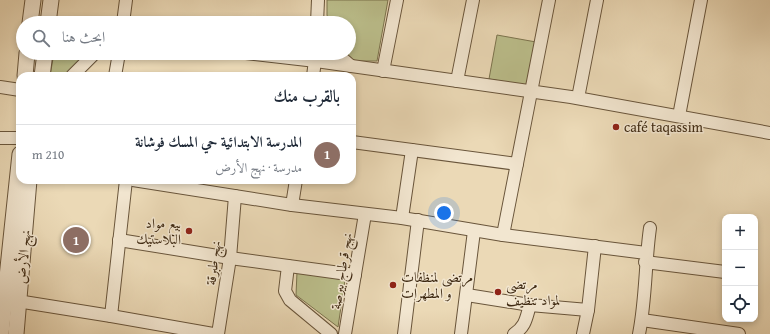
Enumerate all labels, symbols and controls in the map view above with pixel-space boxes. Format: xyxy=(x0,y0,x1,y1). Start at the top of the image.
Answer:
search box xyxy=(16,16,356,60)
text: ابحث هنا xyxy=(62,26,105,47)
icon: search xyxy=(30,27,52,49)
text: بالقرب منك xyxy=(273,83,340,108)
place label: café taqassim xyxy=(624,117,704,137)
marker: café taqassim xyxy=(611,122,621,132)
text: المدرسة الابتدائية حي المسك فوشانة xyxy=(135,131,302,152)
text: 210 m xyxy=(32,145,64,164)
text: 1 xyxy=(324,145,330,164)
text: مدرسة · نهج الأرض xyxy=(215,158,302,177)
your location xyxy=(434,203,454,223)
place label: بيع مواد البلاستيك xyxy=(136,213,181,249)
map controls xyxy=(722,214,758,322)
button: + xyxy=(722,214,758,250)
pin: 1 xyxy=(63,225,89,255)
marker: بيع مواد البلاستيك xyxy=(184,226,194,236)
street label: نهج الأرض xyxy=(11,229,38,285)
street label: نهج قرطاج بيرصة xyxy=(325,231,360,311)
street label: نهج طبرقة xyxy=(200,240,229,287)
button: − xyxy=(722,250,758,286)
place label: مرتضى لمنظفات و المطهرات xyxy=(401,267,473,303)
place label: مرتضى لمواد تنظيف xyxy=(506,274,560,310)
marker: مرتضى لمنظفات و المطهرات xyxy=(388,280,398,290)
button: locate xyxy=(722,286,758,322)
marker: مرتضى لمواد تنظيف xyxy=(493,287,503,297)

